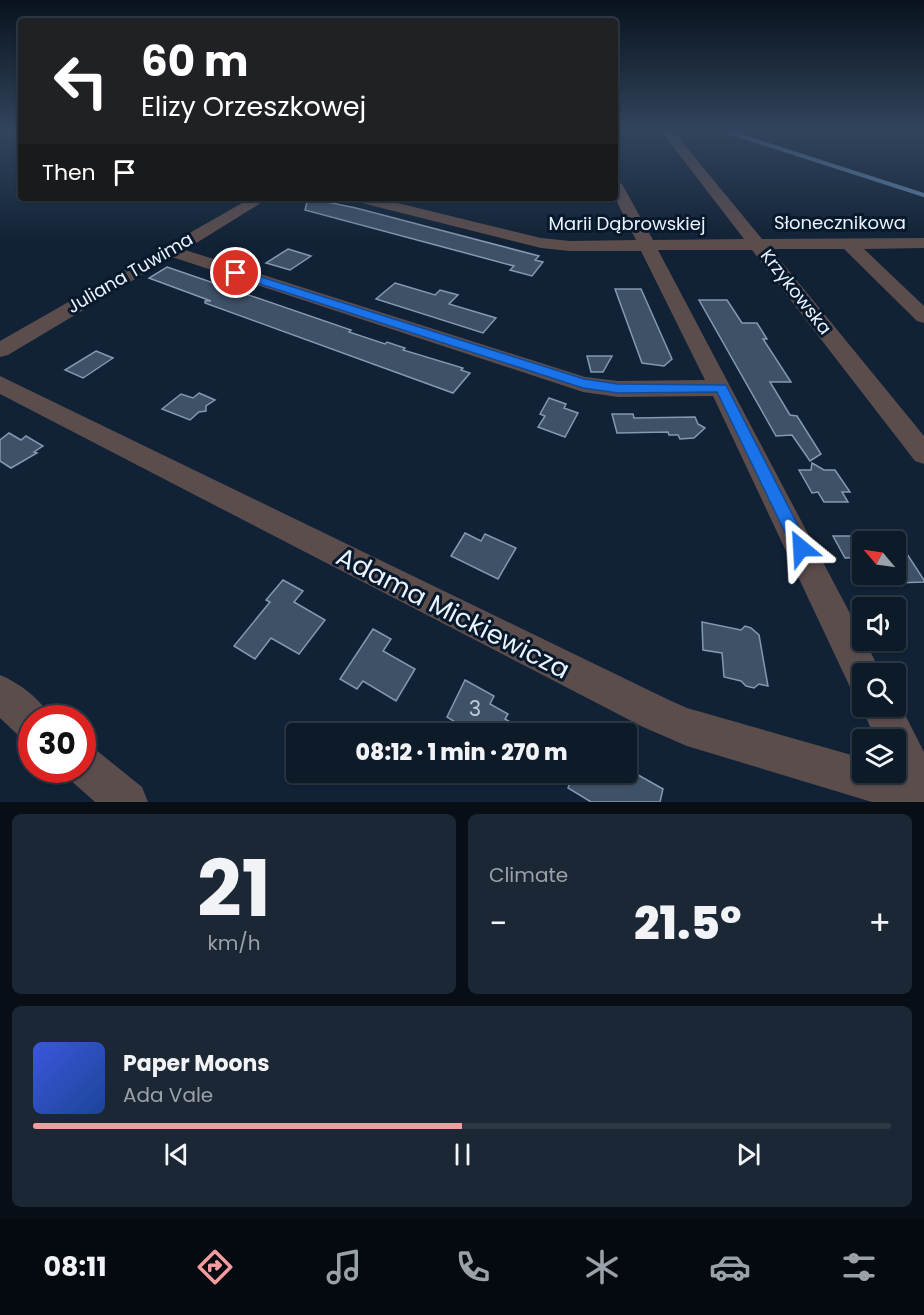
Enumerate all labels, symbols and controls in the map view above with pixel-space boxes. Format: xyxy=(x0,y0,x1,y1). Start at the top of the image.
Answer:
text: 60 m xyxy=(141,32,249,91)
icon: left xyxy=(42,42,120,120)
text: Elizy Orzeszkowej xyxy=(141,88,366,125)
icon: arrive xyxy=(108,156,141,189)
text: Then xyxy=(42,157,96,188)
street label: Słonecznikowa xyxy=(774,210,906,235)
street label: Marii Dąbrowskiej xyxy=(549,211,705,236)
street label: Juliana Tuwima xyxy=(62,226,197,319)
street label: Krzykowska xyxy=(755,244,838,340)
pin xyxy=(210,247,261,298)
icon: arrive xyxy=(219,256,252,289)
position arrow xyxy=(769,516,833,580)
north arrow xyxy=(852,531,906,585)
map controls xyxy=(852,531,906,783)
street label: Adama Mickiewicza xyxy=(330,539,576,687)
button: sound xyxy=(852,597,906,651)
button: search xyxy=(852,663,906,717)
house number: 3 xyxy=(469,694,481,723)
speed limit sign: 30 xyxy=(18,705,96,783)
button: layers xyxy=(852,729,906,783)
text: 08:12 · 1 min · 270 m xyxy=(356,737,567,768)
text: 21 xyxy=(197,834,271,943)
text: Climate xyxy=(489,861,568,889)
text: 21.5° xyxy=(634,892,742,955)
text: − xyxy=(489,900,507,947)
text: + xyxy=(868,900,891,947)
text: km/h xyxy=(207,929,261,957)
text: Paper Moons xyxy=(123,1048,270,1079)
text: Ada Vale xyxy=(123,1081,213,1109)
icon: previous xyxy=(160,1138,193,1171)
icon: pause xyxy=(446,1138,479,1171)
icon: next xyxy=(732,1138,765,1171)
icon: directions xyxy=(194,1246,236,1288)
icon: music xyxy=(323,1246,365,1288)
icon: phone xyxy=(452,1246,494,1288)
icon: climate xyxy=(581,1246,623,1288)
icon: car xyxy=(709,1246,751,1288)
icon: filters xyxy=(838,1246,880,1288)
text: 08:11 xyxy=(43,1248,107,1285)

